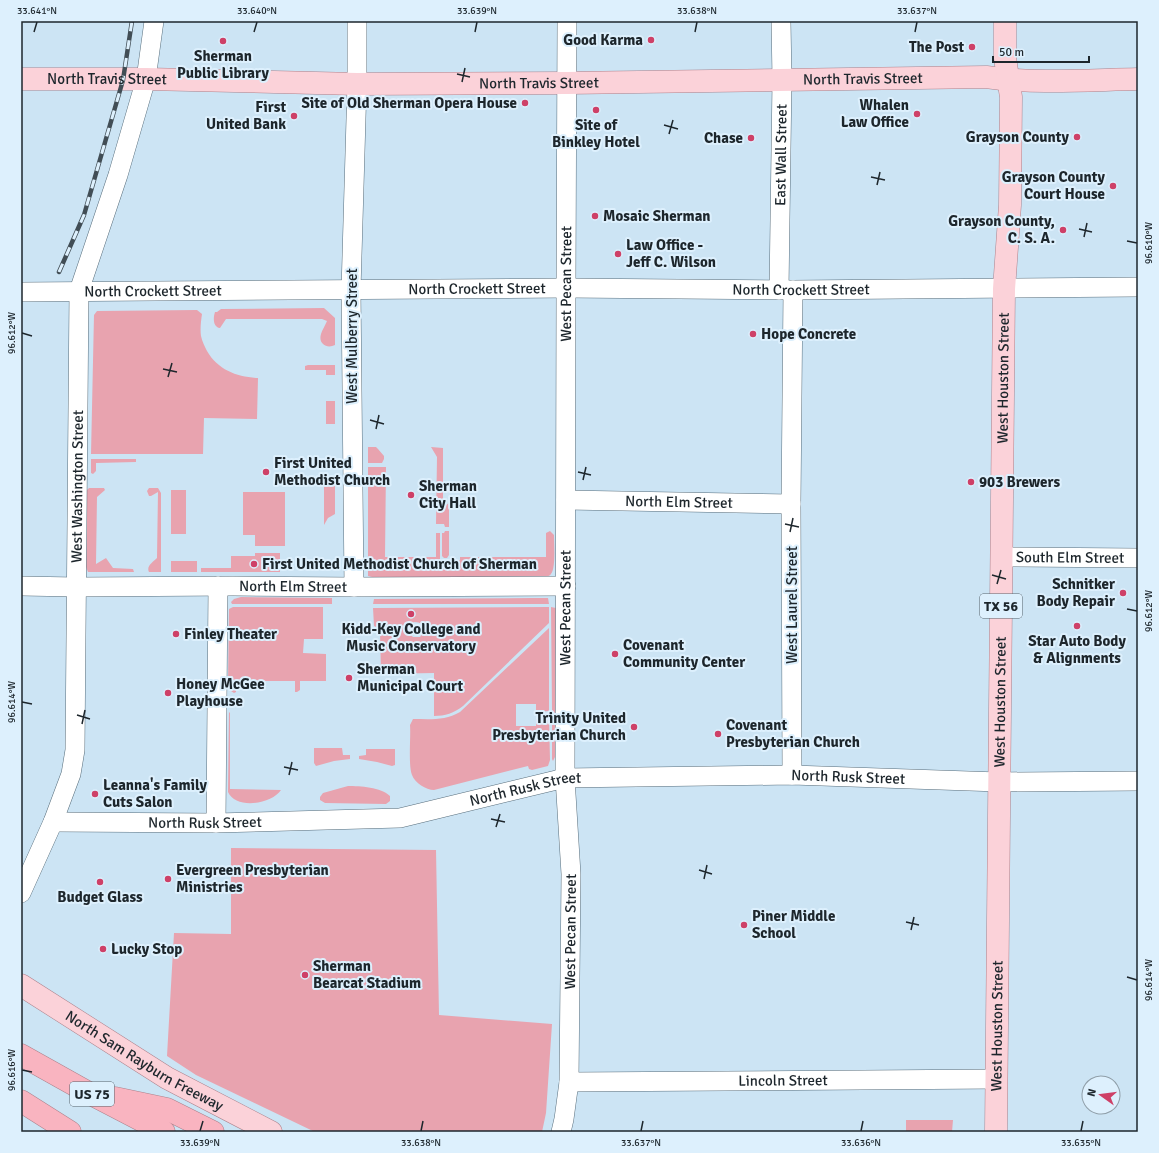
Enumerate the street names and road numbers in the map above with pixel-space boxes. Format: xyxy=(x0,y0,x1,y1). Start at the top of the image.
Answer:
street label: North Travis Street xyxy=(803,69,923,89)
street label: North Travis Street xyxy=(47,70,167,88)
street label: North Travis Street xyxy=(479,74,599,92)
street label: East Wall Street xyxy=(771,104,791,206)
street label: West Pecan Street xyxy=(557,226,575,342)
street label: West Mulberry Street xyxy=(343,268,361,404)
street label: North Crockett Street xyxy=(408,279,546,298)
street label: North Crockett Street xyxy=(732,280,870,299)
street label: North Crockett Street xyxy=(84,282,222,301)
street label: West Houston Street xyxy=(994,312,1013,444)
street label: West Washington Street xyxy=(68,410,87,563)
street label: North Elm Street xyxy=(625,492,733,512)
street label: West Laurel Street xyxy=(783,546,801,664)
street label: South Elm Street xyxy=(1016,548,1124,567)
street label: West Pecan Street xyxy=(556,550,574,666)
street label: North Elm Street xyxy=(239,577,347,596)
road number: TX 56 xyxy=(980,594,1022,618)
street label: West Houston Street xyxy=(990,636,1010,768)
street label: North Rusk Street xyxy=(791,766,905,788)
street label: North Rusk Street xyxy=(468,768,581,810)
street label: North Rusk Street xyxy=(148,813,262,832)
street label: West Pecan Street xyxy=(561,874,580,990)
street label: West Houston Street xyxy=(987,960,1007,1092)
street label: North Sam Rayburn Freeway xyxy=(62,1007,227,1115)
street label: Lincoln Street xyxy=(738,1071,828,1090)
road number: US 75 xyxy=(70,1082,114,1106)

